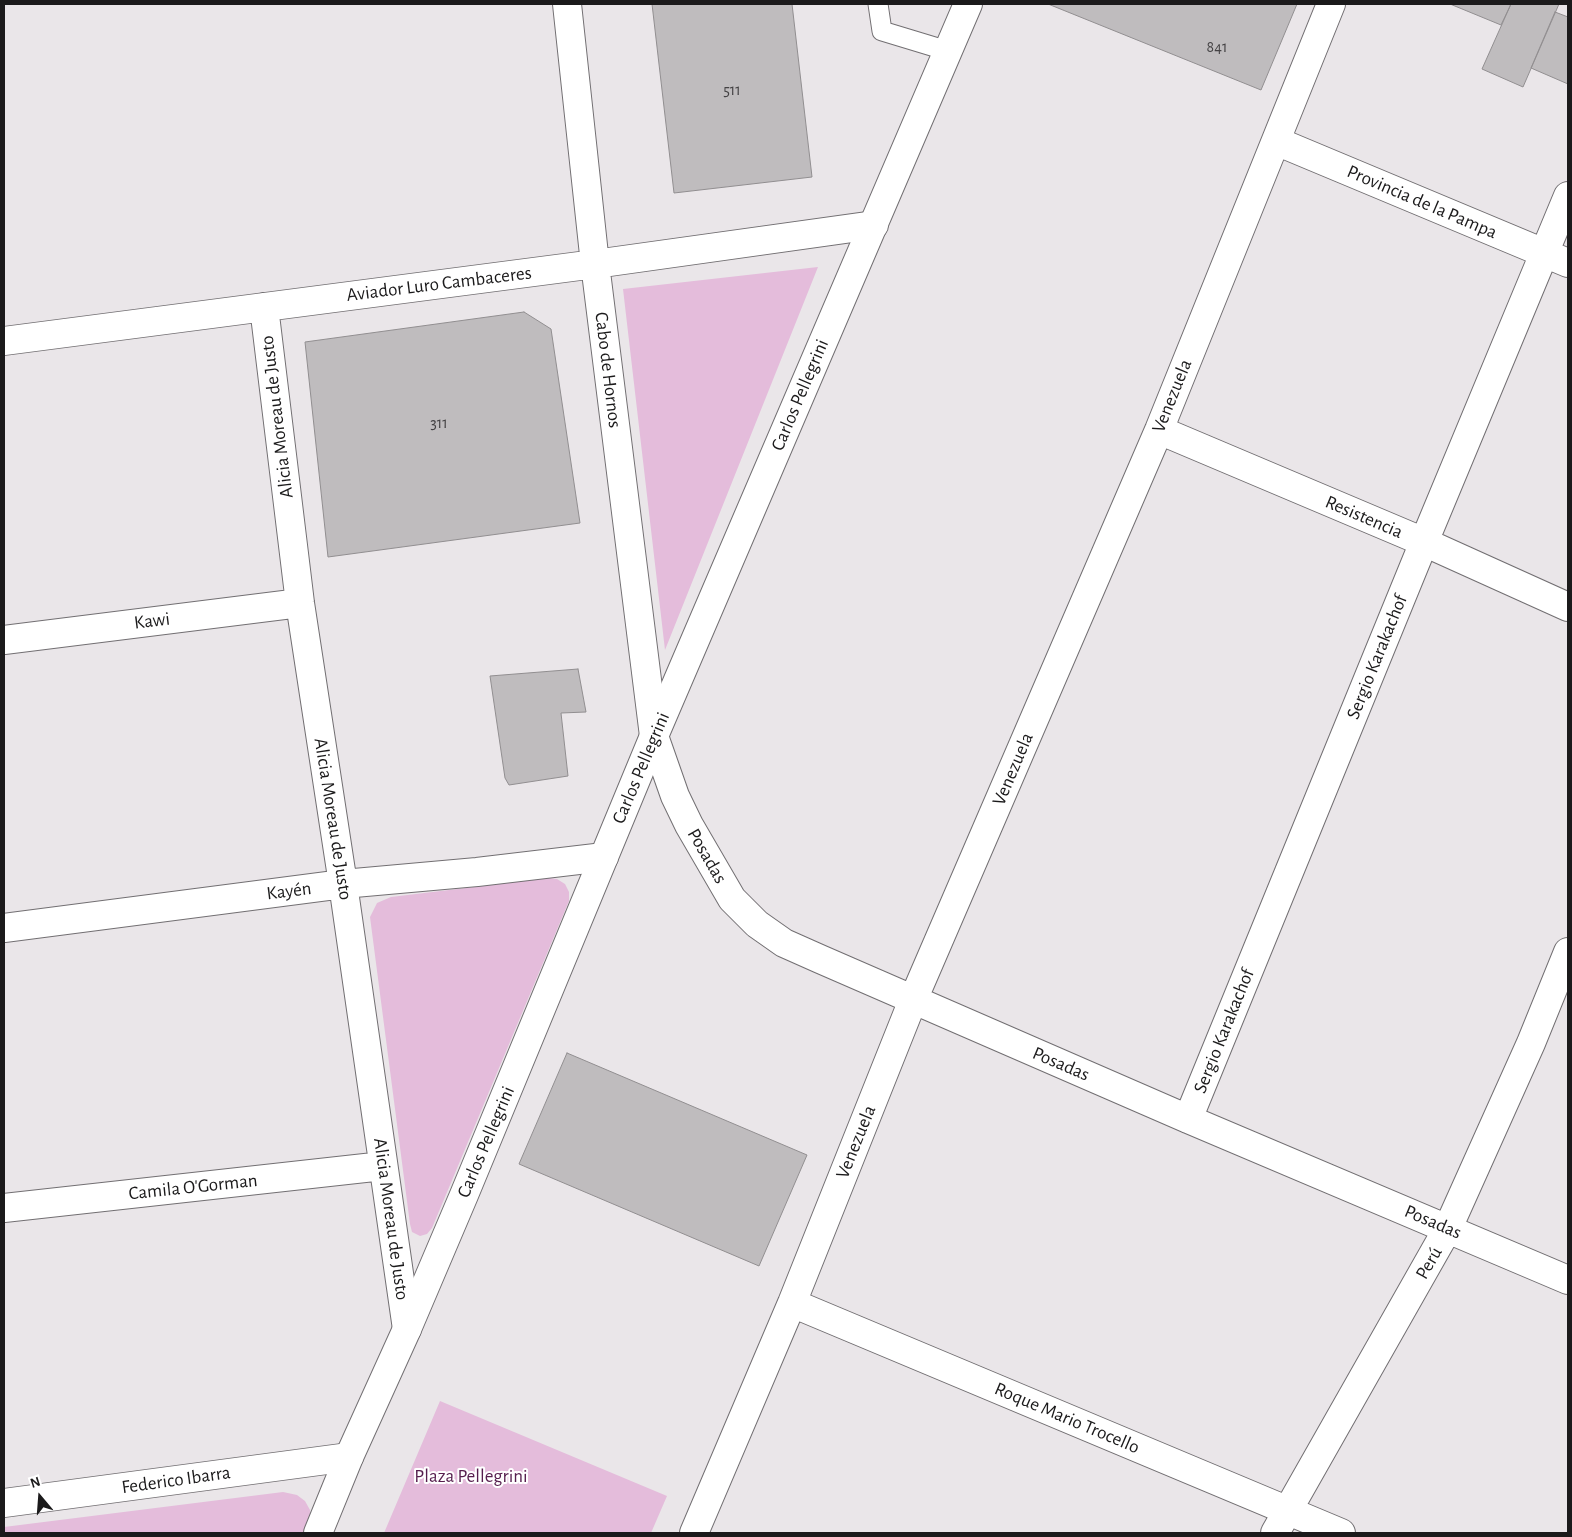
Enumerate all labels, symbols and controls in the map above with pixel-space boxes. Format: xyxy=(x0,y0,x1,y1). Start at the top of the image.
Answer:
house number: 841 xyxy=(1207,37,1227,57)
house number: 511 xyxy=(723,80,741,100)
street label: Provincia de la Pampa xyxy=(1343,160,1501,244)
street label: Aviador Luro Cambaceres xyxy=(345,261,533,307)
street label: Cabo de Hornos xyxy=(590,311,626,429)
street label: Alicia Moreau de Justo xyxy=(256,334,298,500)
street label: Carlos Pellegrini xyxy=(766,336,834,454)
street label: Venezuela xyxy=(1147,356,1197,436)
house number: 311 xyxy=(430,413,448,433)
street label: Resistencia xyxy=(1322,490,1406,544)
street label: Sergio Karakachof xyxy=(1342,591,1412,723)
street label: Kawi xyxy=(133,607,171,635)
street label: Carlos Pellegrini xyxy=(607,709,675,827)
street label: Venezuela xyxy=(987,729,1039,809)
street label: Alicia Moreau de Justo xyxy=(309,736,357,902)
street label: Posadas xyxy=(682,824,732,888)
street label: Kayén xyxy=(265,877,313,905)
street label: Sergio Karakachof xyxy=(1189,965,1259,1097)
street label: Posadas xyxy=(1029,1042,1093,1086)
street label: Carlos Pellegrini xyxy=(452,1083,520,1201)
street label: Venezuela xyxy=(831,1102,881,1182)
street label: Alicia Moreau de Justo xyxy=(368,1136,414,1302)
street label: Camila O'Gorman xyxy=(127,1169,259,1205)
street label: Posadas xyxy=(1401,1200,1465,1244)
street label: Perú xyxy=(1411,1243,1447,1283)
street label: Roque Mario Trocello xyxy=(991,1377,1143,1459)
street label: Federico Ibarra xyxy=(120,1461,232,1499)
park label: Plaza Pellegrini xyxy=(414,1465,528,1487)
north arrow xyxy=(15,1472,65,1522)
text: N xyxy=(29,1475,42,1491)

